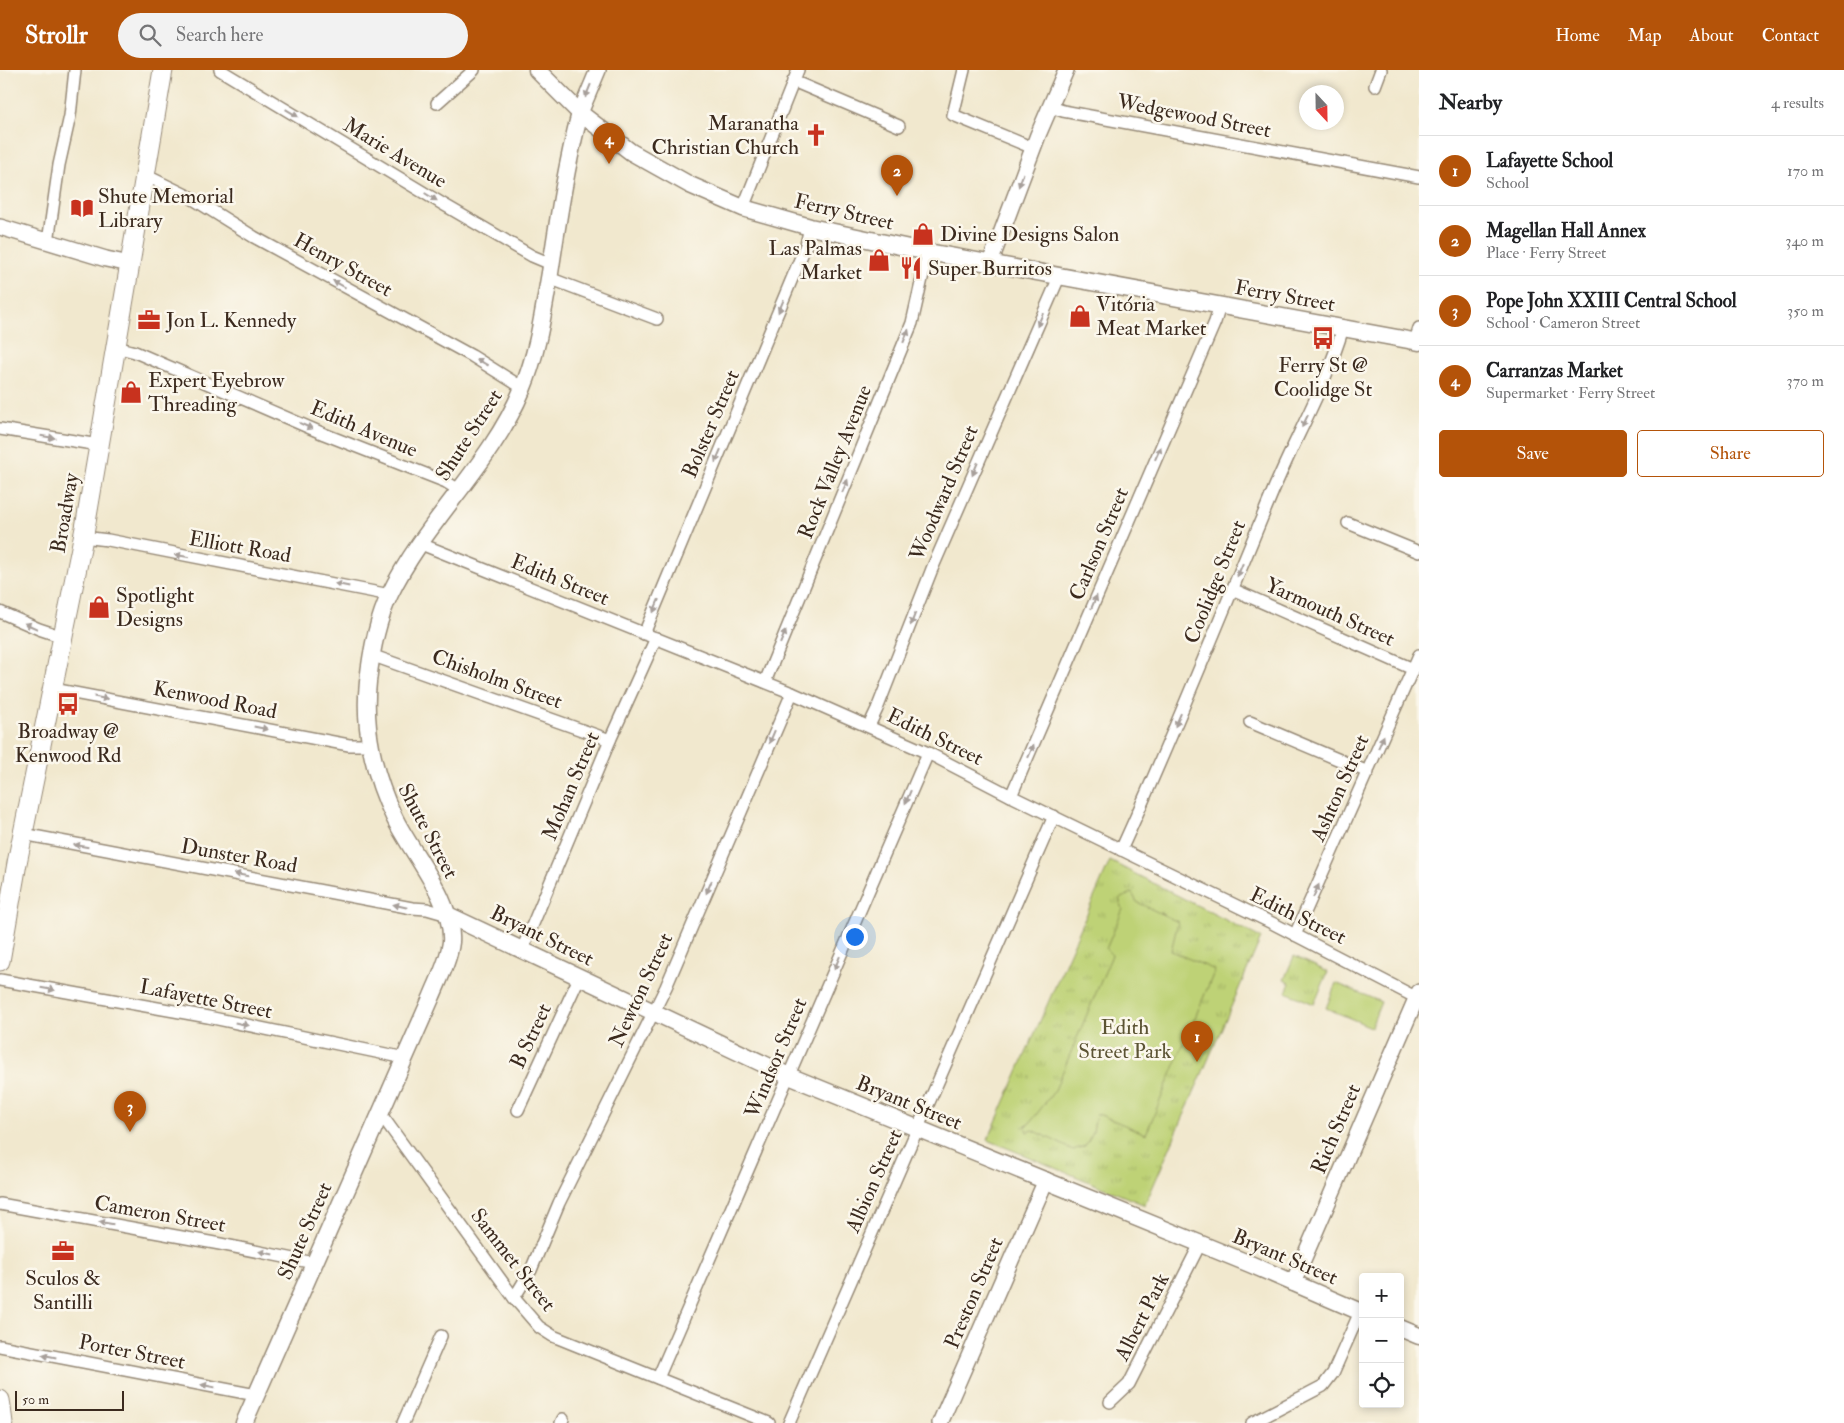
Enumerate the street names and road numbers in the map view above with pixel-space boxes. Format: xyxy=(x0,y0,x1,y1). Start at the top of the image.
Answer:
street label: Wedgewood Street xyxy=(1114,88,1273,144)
street label: Marie Avenue xyxy=(338,112,452,195)
street label: Ferry Street xyxy=(792,187,897,237)
street label: Henry Street xyxy=(289,227,397,303)
street label: Ferry Street xyxy=(1233,274,1337,318)
street label: Bolster Street xyxy=(676,366,746,482)
street label: Rock Valley Avenue xyxy=(792,381,878,543)
street label: Shute Street xyxy=(429,384,509,486)
street label: Edith Avenue xyxy=(306,394,422,464)
street label: Woodward Street xyxy=(903,421,985,566)
street label: Broadway xyxy=(45,470,85,555)
street label: Carlson Street xyxy=(1063,483,1135,605)
street label: Coolidge Street xyxy=(1178,516,1252,648)
street label: Elliott Road xyxy=(187,525,294,569)
street label: Edith Street xyxy=(507,548,613,612)
street label: Yarmouth Street xyxy=(1261,571,1399,653)
street label: Chisholm Street xyxy=(428,643,566,715)
street label: Kenwood Road xyxy=(151,675,280,725)
street label: Edith Street xyxy=(882,702,988,772)
street label: Mohan Street xyxy=(536,727,606,844)
street label: Ashton Street xyxy=(1304,730,1376,847)
street label: Shute Street xyxy=(392,779,464,883)
street label: Dunster Road xyxy=(179,832,300,880)
street label: Edith Street xyxy=(1245,881,1351,951)
street label: Bryant Street xyxy=(486,899,598,973)
street label: Newton Street xyxy=(603,928,679,1051)
street label: Lafayette Street xyxy=(137,973,275,1025)
street label: Windsor Street xyxy=(738,994,814,1123)
street label: B Street xyxy=(504,999,558,1073)
street label: Bryant Street xyxy=(852,1070,966,1137)
street label: Rich Street xyxy=(1305,1080,1367,1178)
street label: Albion Street xyxy=(839,1125,909,1238)
street label: Shute Street xyxy=(272,1178,339,1284)
street label: Cameron Street xyxy=(92,1189,228,1239)
street label: Sammet Street xyxy=(464,1203,562,1317)
street label: Bryant Street xyxy=(1228,1223,1342,1291)
street label: Preston Street xyxy=(938,1233,1010,1353)
street label: Albert Park xyxy=(1108,1269,1176,1366)
street label: Porter Street xyxy=(76,1328,188,1376)

